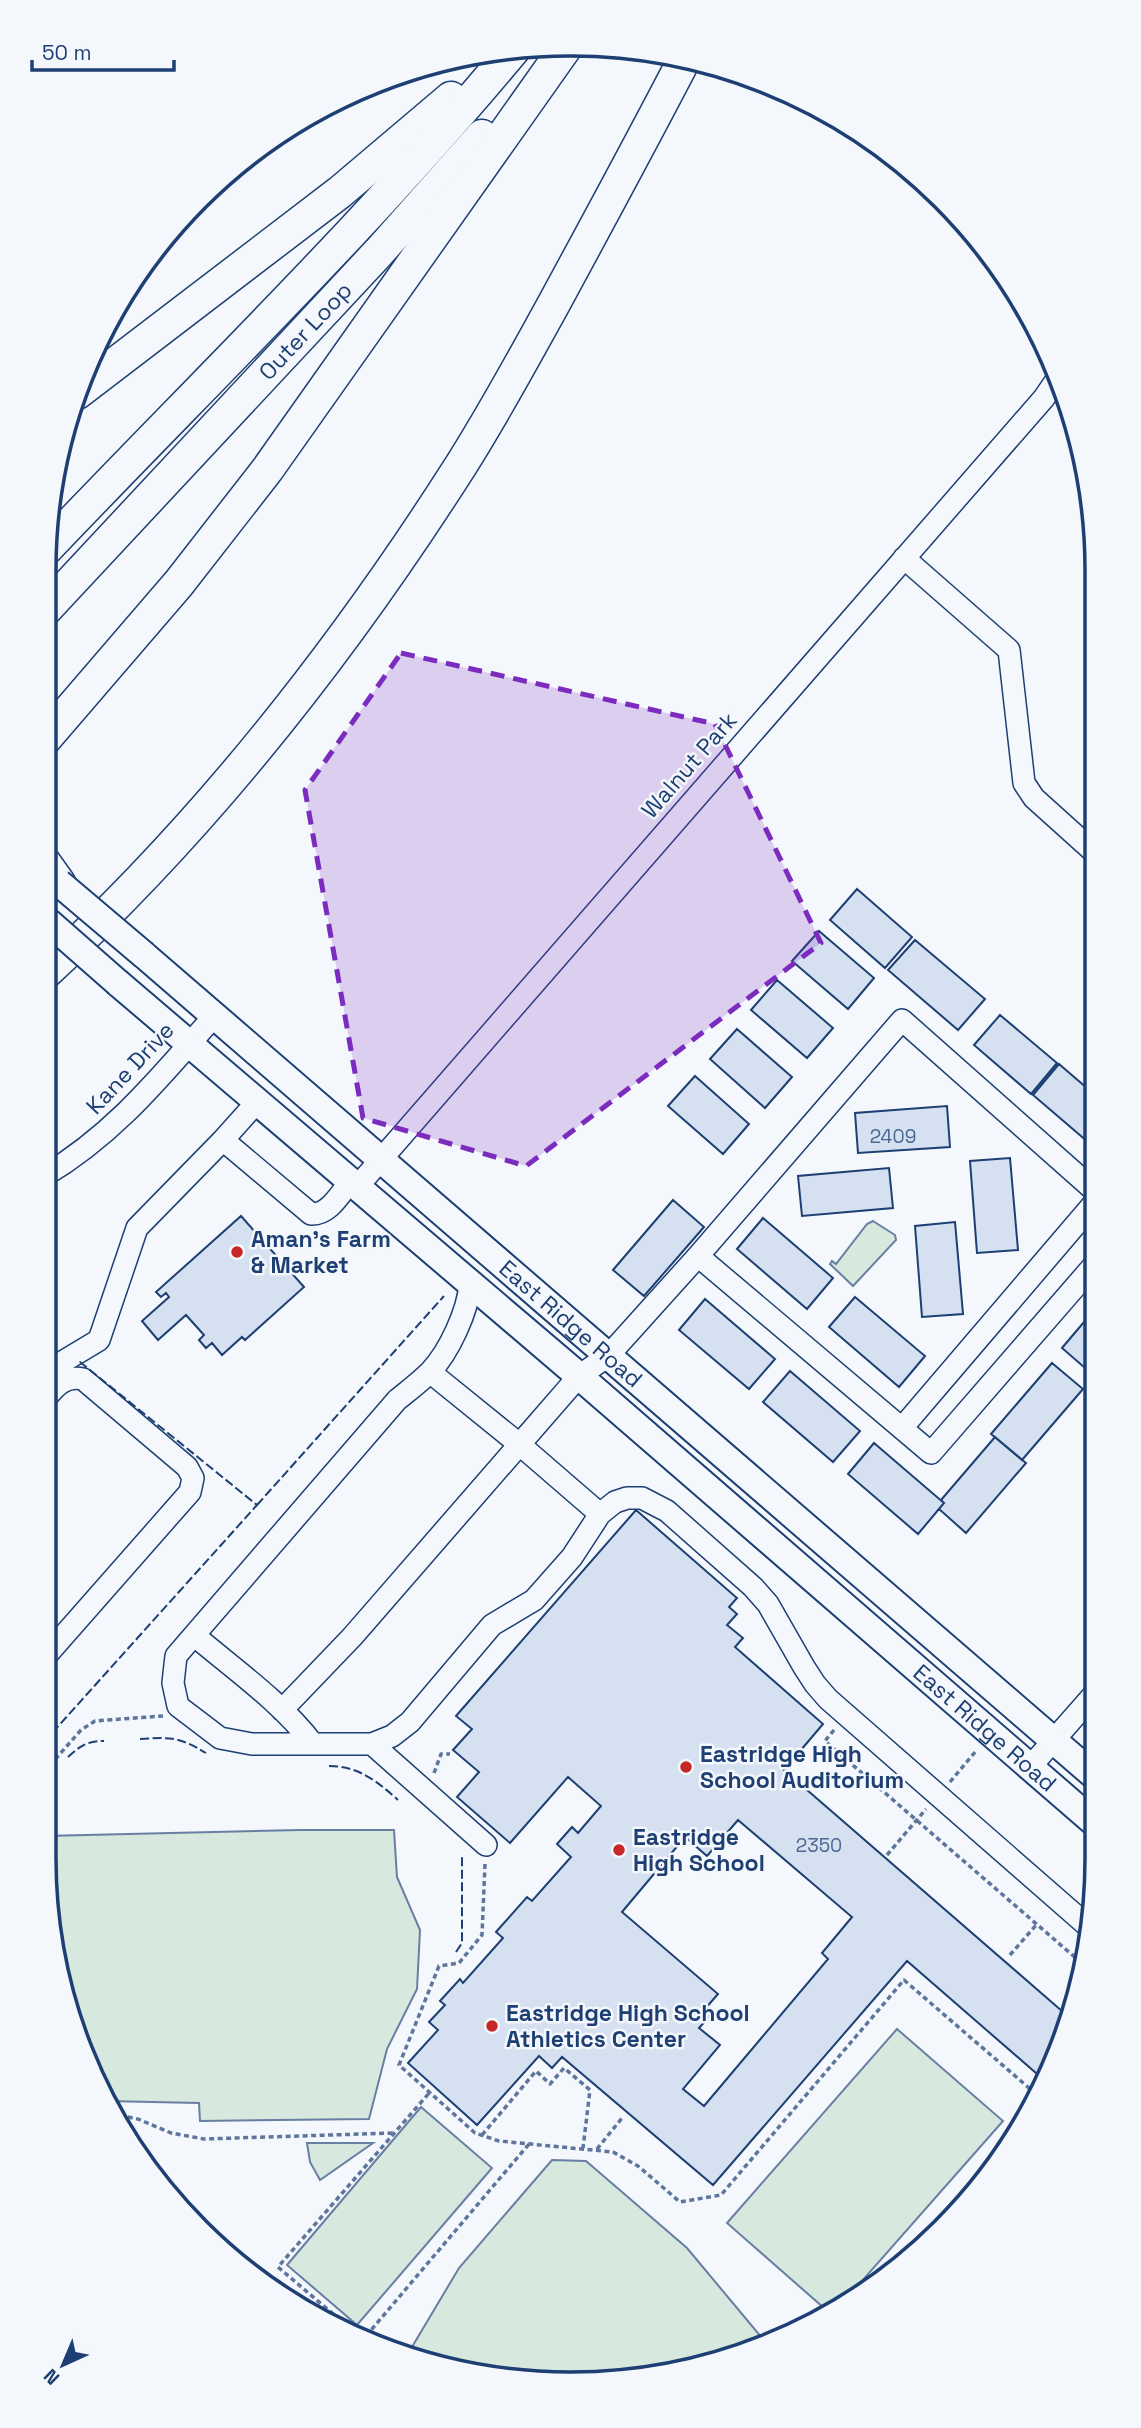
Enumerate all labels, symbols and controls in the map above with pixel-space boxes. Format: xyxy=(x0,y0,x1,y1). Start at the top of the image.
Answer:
scale bar xyxy=(32,28,173,72)
text: 50 m xyxy=(42,39,92,66)
street label: Outer Loop xyxy=(252,276,358,386)
street label: Walnut Park xyxy=(635,706,743,824)
street label: Kane Drive xyxy=(79,1015,181,1121)
house number: 2409 xyxy=(870,1124,916,1149)
place label: Aman's Farm & Market xyxy=(251,1224,391,1280)
marker: Aman's Farm & Market xyxy=(229,1244,245,1260)
street label: East Ridge Road xyxy=(493,1253,649,1394)
street label: East Ridge Road xyxy=(907,1658,1063,1798)
place label: Eastridge High School Auditorium xyxy=(700,1739,904,1795)
marker: Eastridge High School Auditorium xyxy=(678,1759,694,1775)
place label: Eastridge High School xyxy=(633,1822,765,1878)
house number: 2350 xyxy=(796,1833,842,1858)
marker: Eastridge High School xyxy=(611,1842,627,1858)
place label: Eastridge High School Athletics Center xyxy=(506,1998,750,2054)
marker: Eastridge High School Athletics Center xyxy=(484,2018,500,2034)
north arrow xyxy=(28,2330,98,2400)
text: N xyxy=(38,2363,65,2390)

